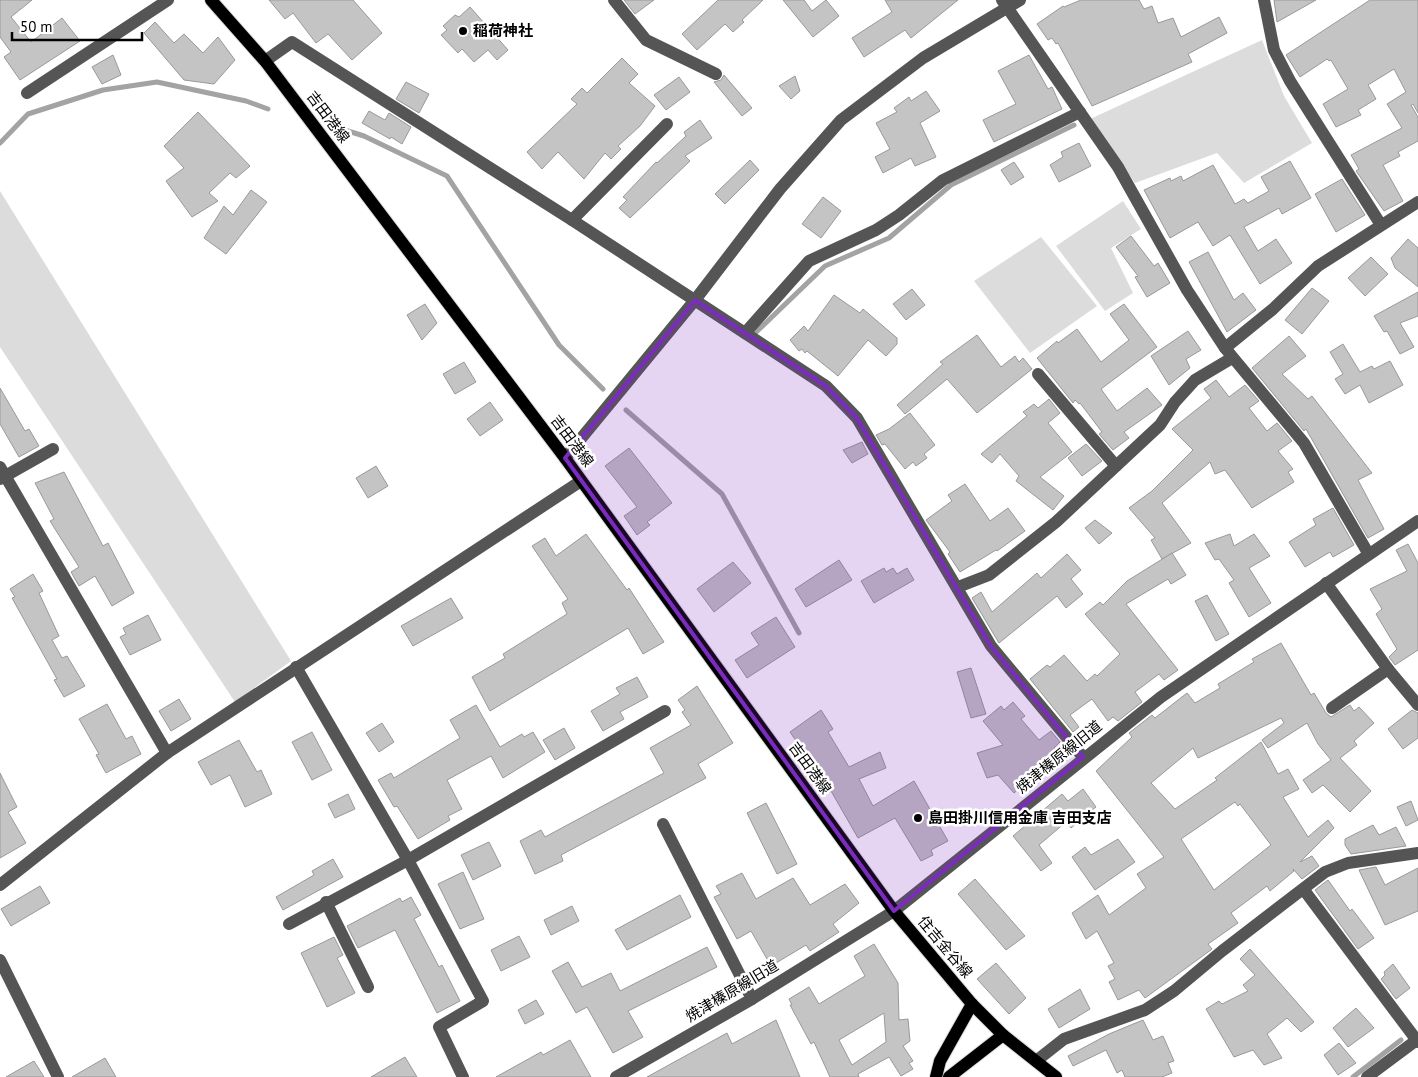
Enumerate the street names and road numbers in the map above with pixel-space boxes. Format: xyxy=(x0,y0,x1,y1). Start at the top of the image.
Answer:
street label: 吉田港線 xyxy=(303,87,354,146)
street label: 吉田港線 xyxy=(547,411,598,470)
street label: 焼津榛原線旧道 xyxy=(1012,716,1105,797)
street label: 吉田港線 xyxy=(785,738,836,798)
street label: 住吉金谷線 xyxy=(914,912,977,982)
street label: 焼津榛原線旧道 xyxy=(682,955,782,1026)

